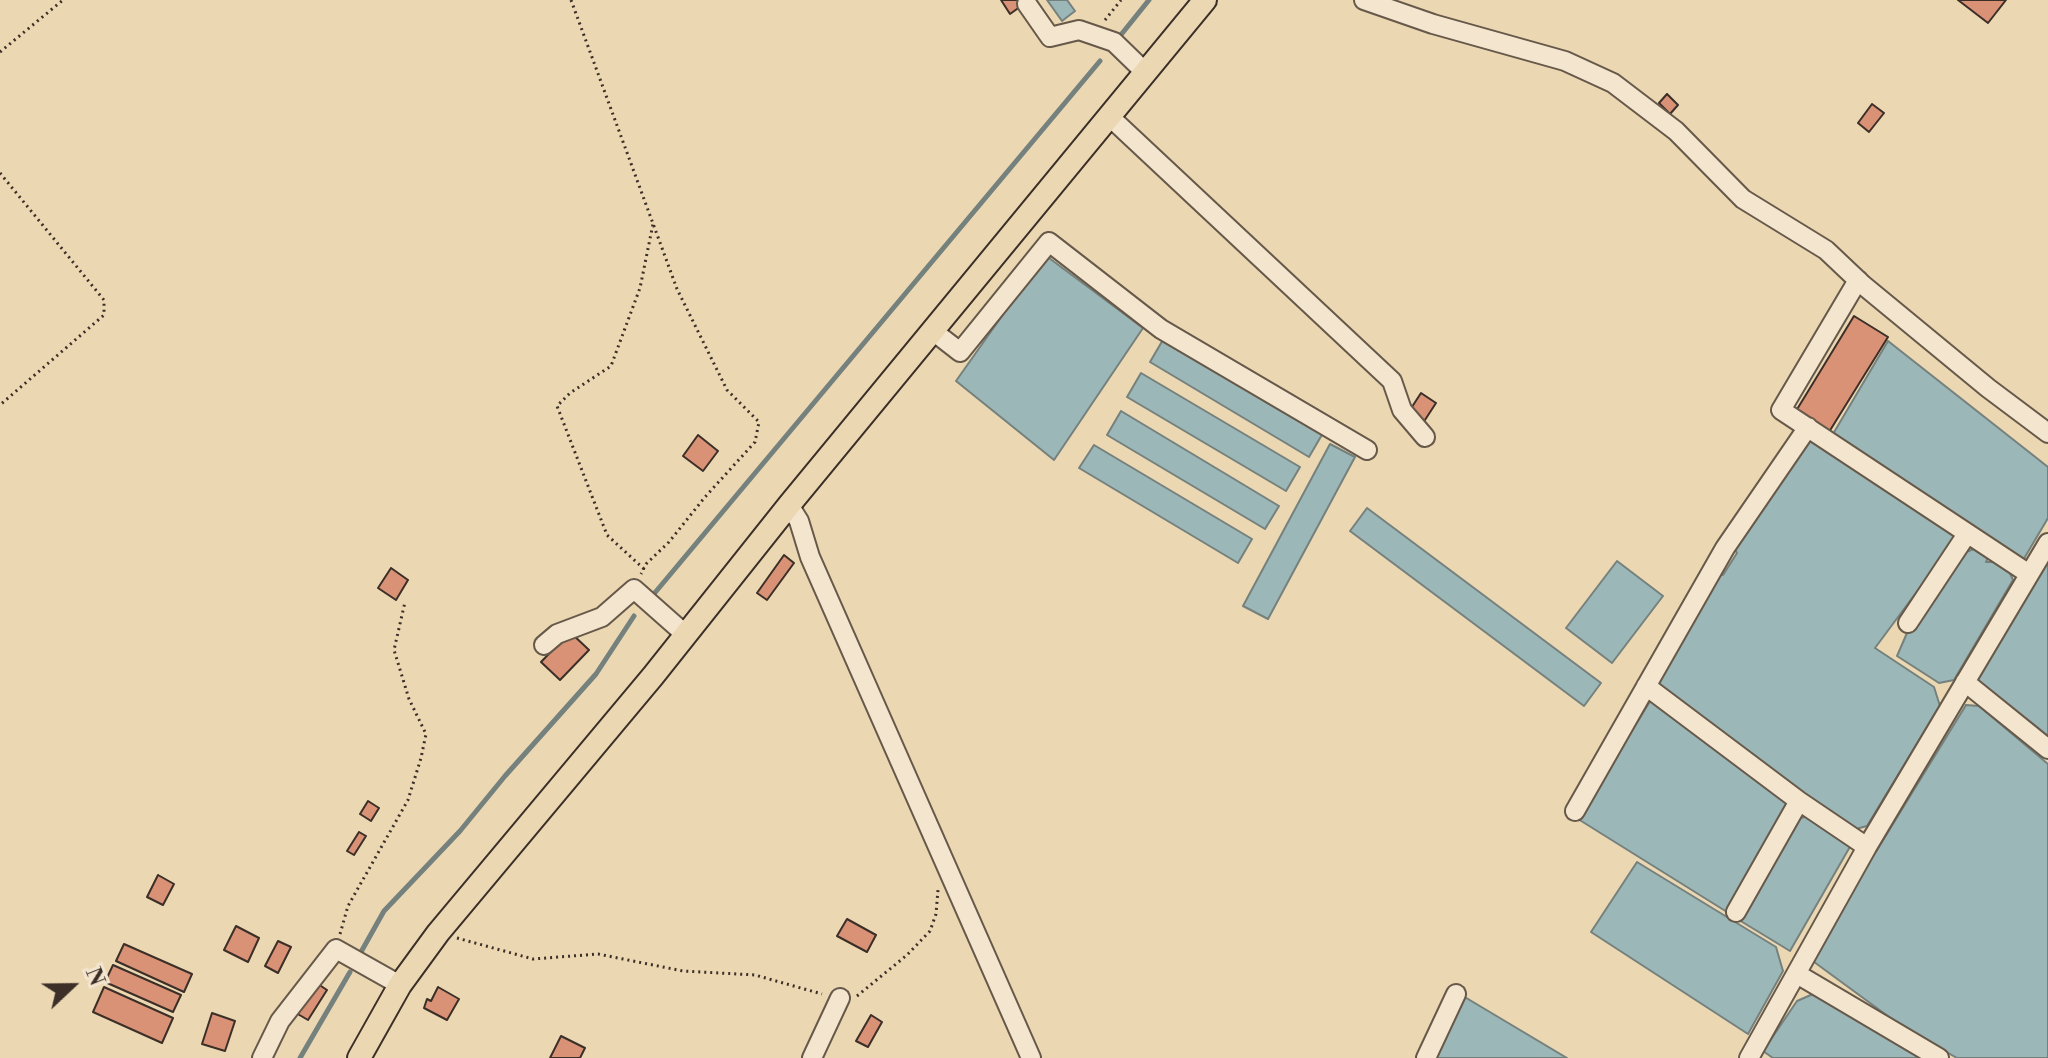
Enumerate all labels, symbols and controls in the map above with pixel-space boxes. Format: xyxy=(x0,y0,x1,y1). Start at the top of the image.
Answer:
north arrow xyxy=(32,946,112,1026)
text: N xyxy=(79,964,110,990)

